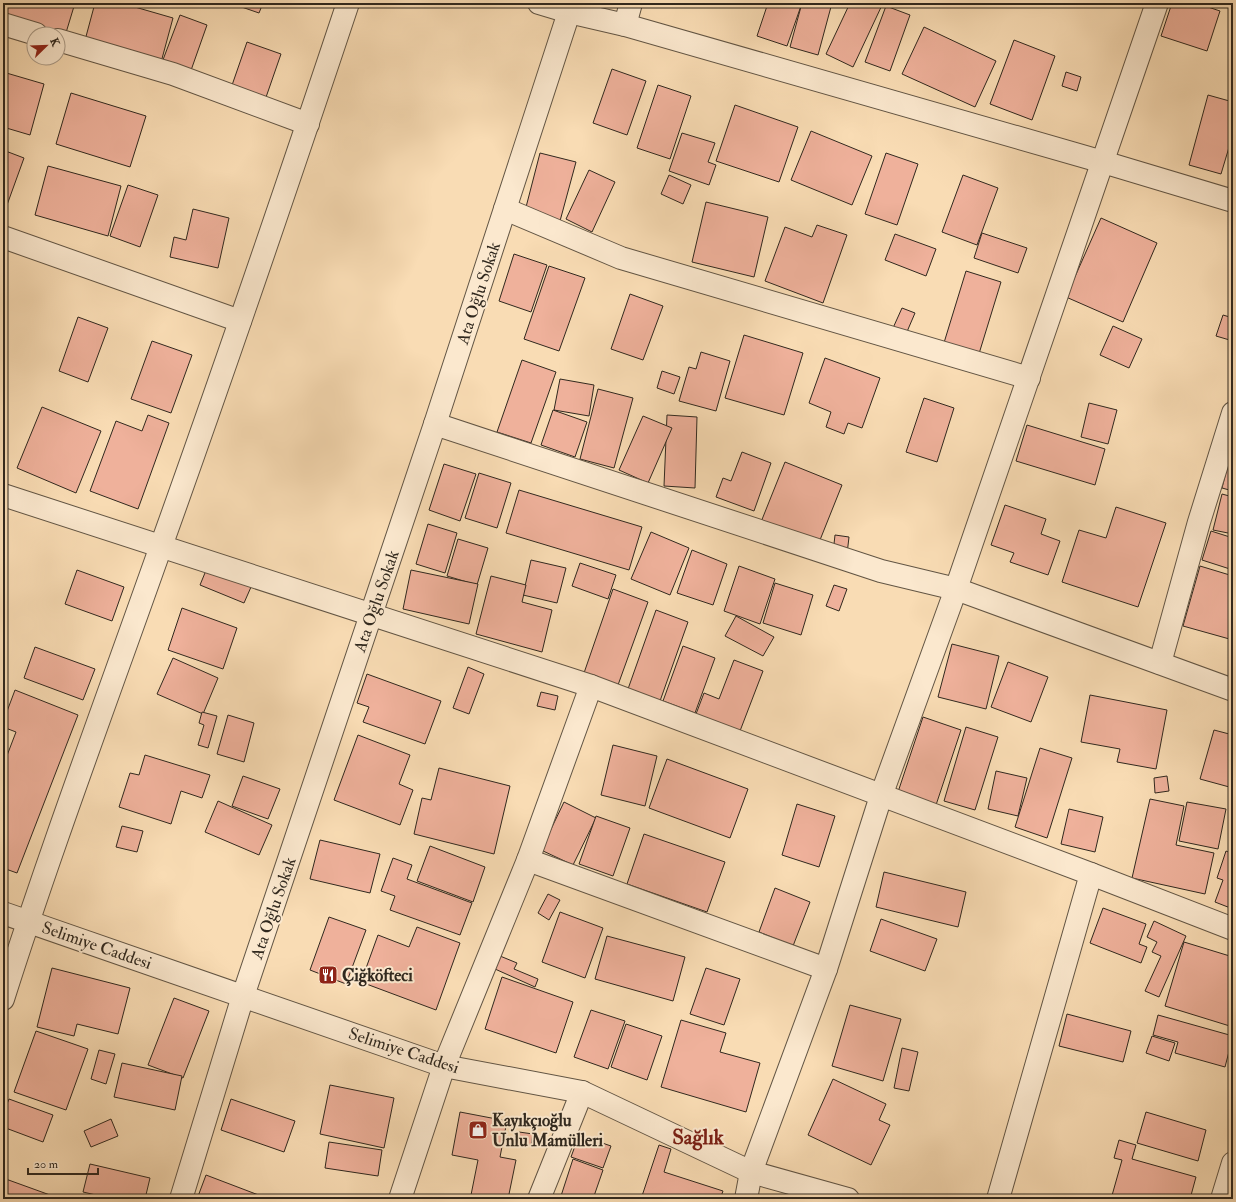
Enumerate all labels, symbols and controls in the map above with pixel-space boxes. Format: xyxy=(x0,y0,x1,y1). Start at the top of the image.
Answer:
north arrow xyxy=(26,26,66,66)
text: K xyxy=(47,36,63,50)
street label: Ata Oğlu Sokak xyxy=(452,239,505,348)
street label: Ata Oğlu Sokak xyxy=(349,547,404,656)
street label: Ata Oğlu Sokak xyxy=(246,854,301,963)
street label: Selimiye Caddesi xyxy=(39,917,155,975)
restaurant icon: Çiğköfteci xyxy=(317,964,339,986)
place label: Çiğköfteci xyxy=(342,965,413,987)
street label: Selimiye Caddesi xyxy=(346,1023,462,1079)
place label: Kayıkçıoğlu Unlu Mamülleri xyxy=(492,1110,604,1151)
shop icon: Kayıkçıoğlu Unlu Mamülleri xyxy=(467,1119,489,1141)
district label: Sağlık xyxy=(672,1124,725,1151)
scale bar xyxy=(28,1150,98,1176)
text: 20 m xyxy=(34,1157,59,1172)

